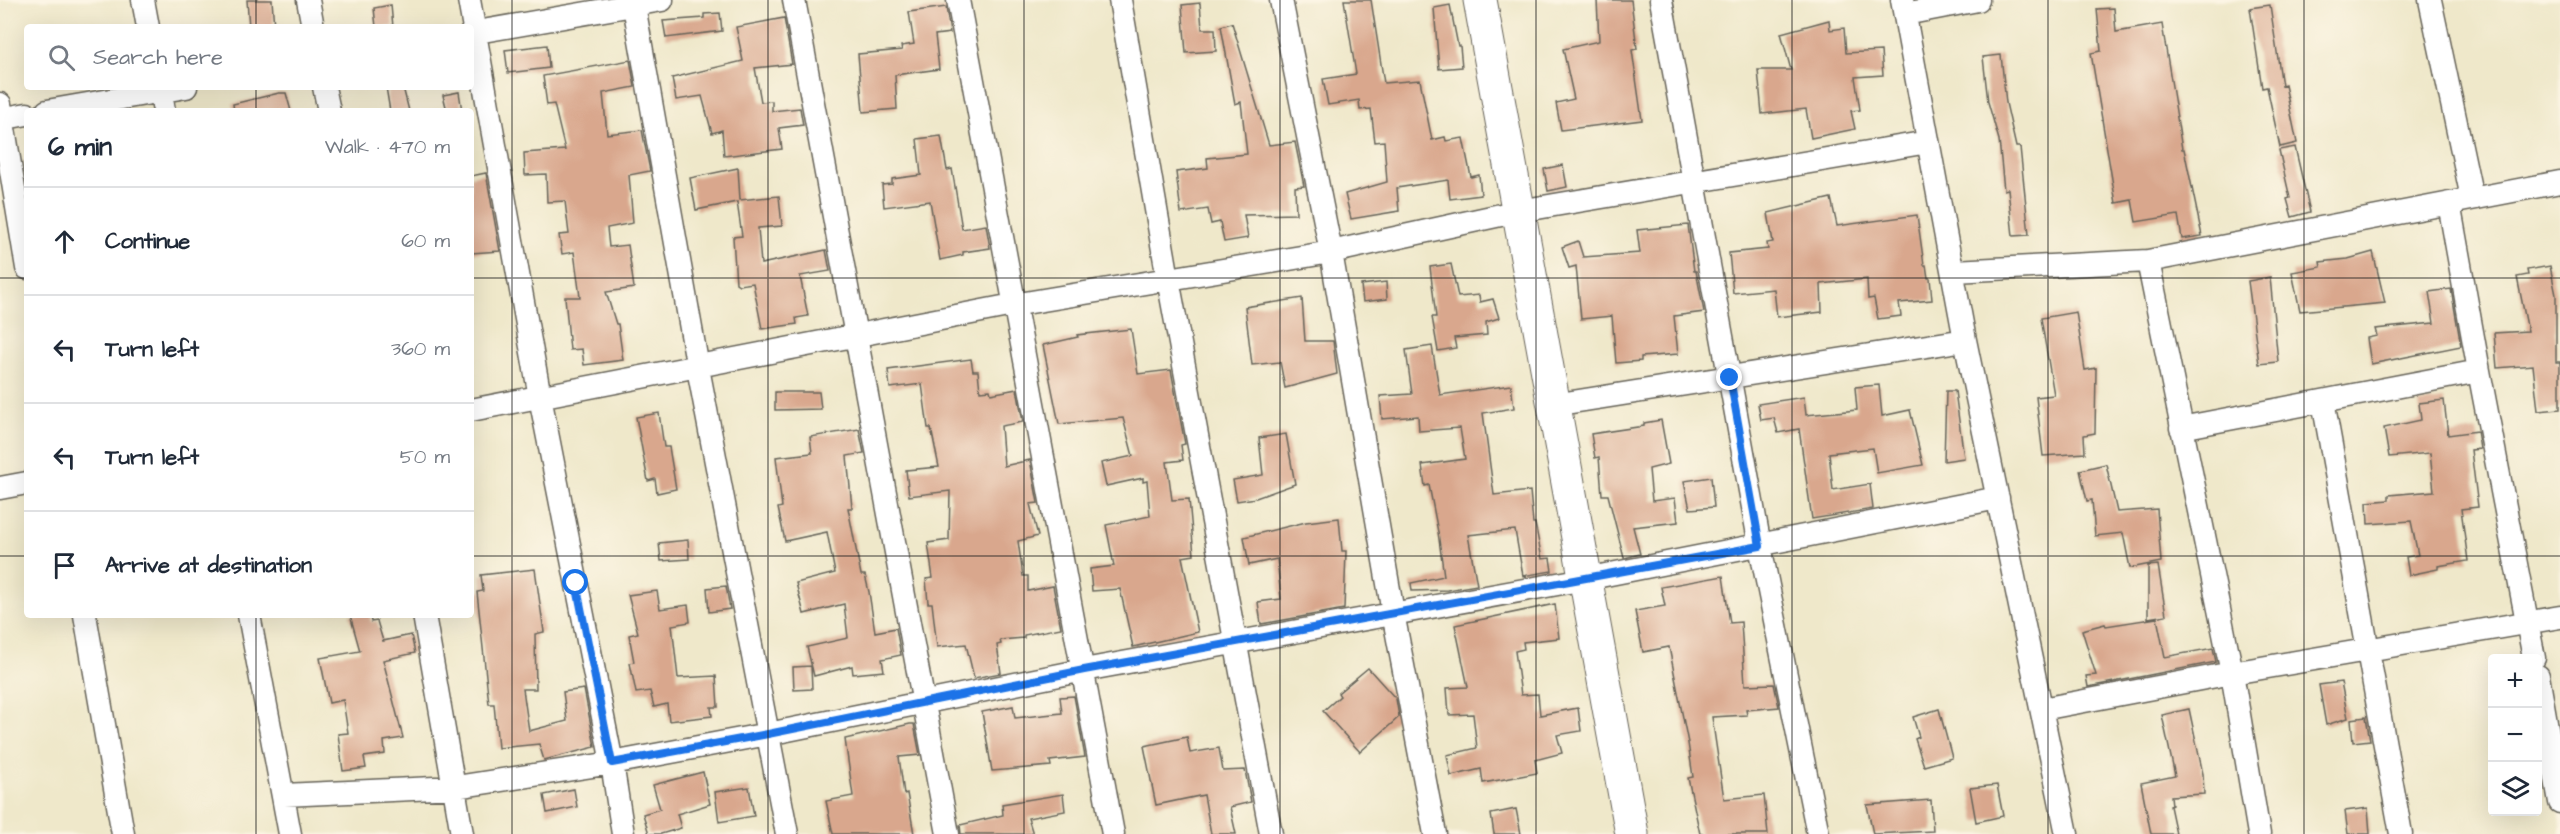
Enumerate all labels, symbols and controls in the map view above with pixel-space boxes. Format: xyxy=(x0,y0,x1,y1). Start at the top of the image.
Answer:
search box xyxy=(24,24,474,90)
icon: search xyxy=(45,41,78,74)
text: Search here xyxy=(93,42,223,73)
text: 6 min xyxy=(48,129,112,165)
text: Walk · 470 m xyxy=(325,133,450,161)
icon: ahead xyxy=(48,225,81,258)
text: Continue xyxy=(105,226,190,257)
text: 60 m xyxy=(401,227,450,255)
icon: left xyxy=(48,333,81,366)
text: Turn left xyxy=(105,334,199,365)
text: 360 m xyxy=(391,335,450,363)
route end xyxy=(1716,364,1742,390)
icon: left xyxy=(48,441,81,474)
text: Turn left xyxy=(105,442,199,473)
text: 50 m xyxy=(400,443,450,471)
icon: arrive xyxy=(48,549,81,582)
text: Arrive at destination xyxy=(105,550,312,581)
route start xyxy=(562,569,588,595)
map controls xyxy=(2488,654,2542,816)
button: + xyxy=(2488,654,2542,708)
button: − xyxy=(2488,708,2542,762)
button: layers xyxy=(2488,762,2542,816)

